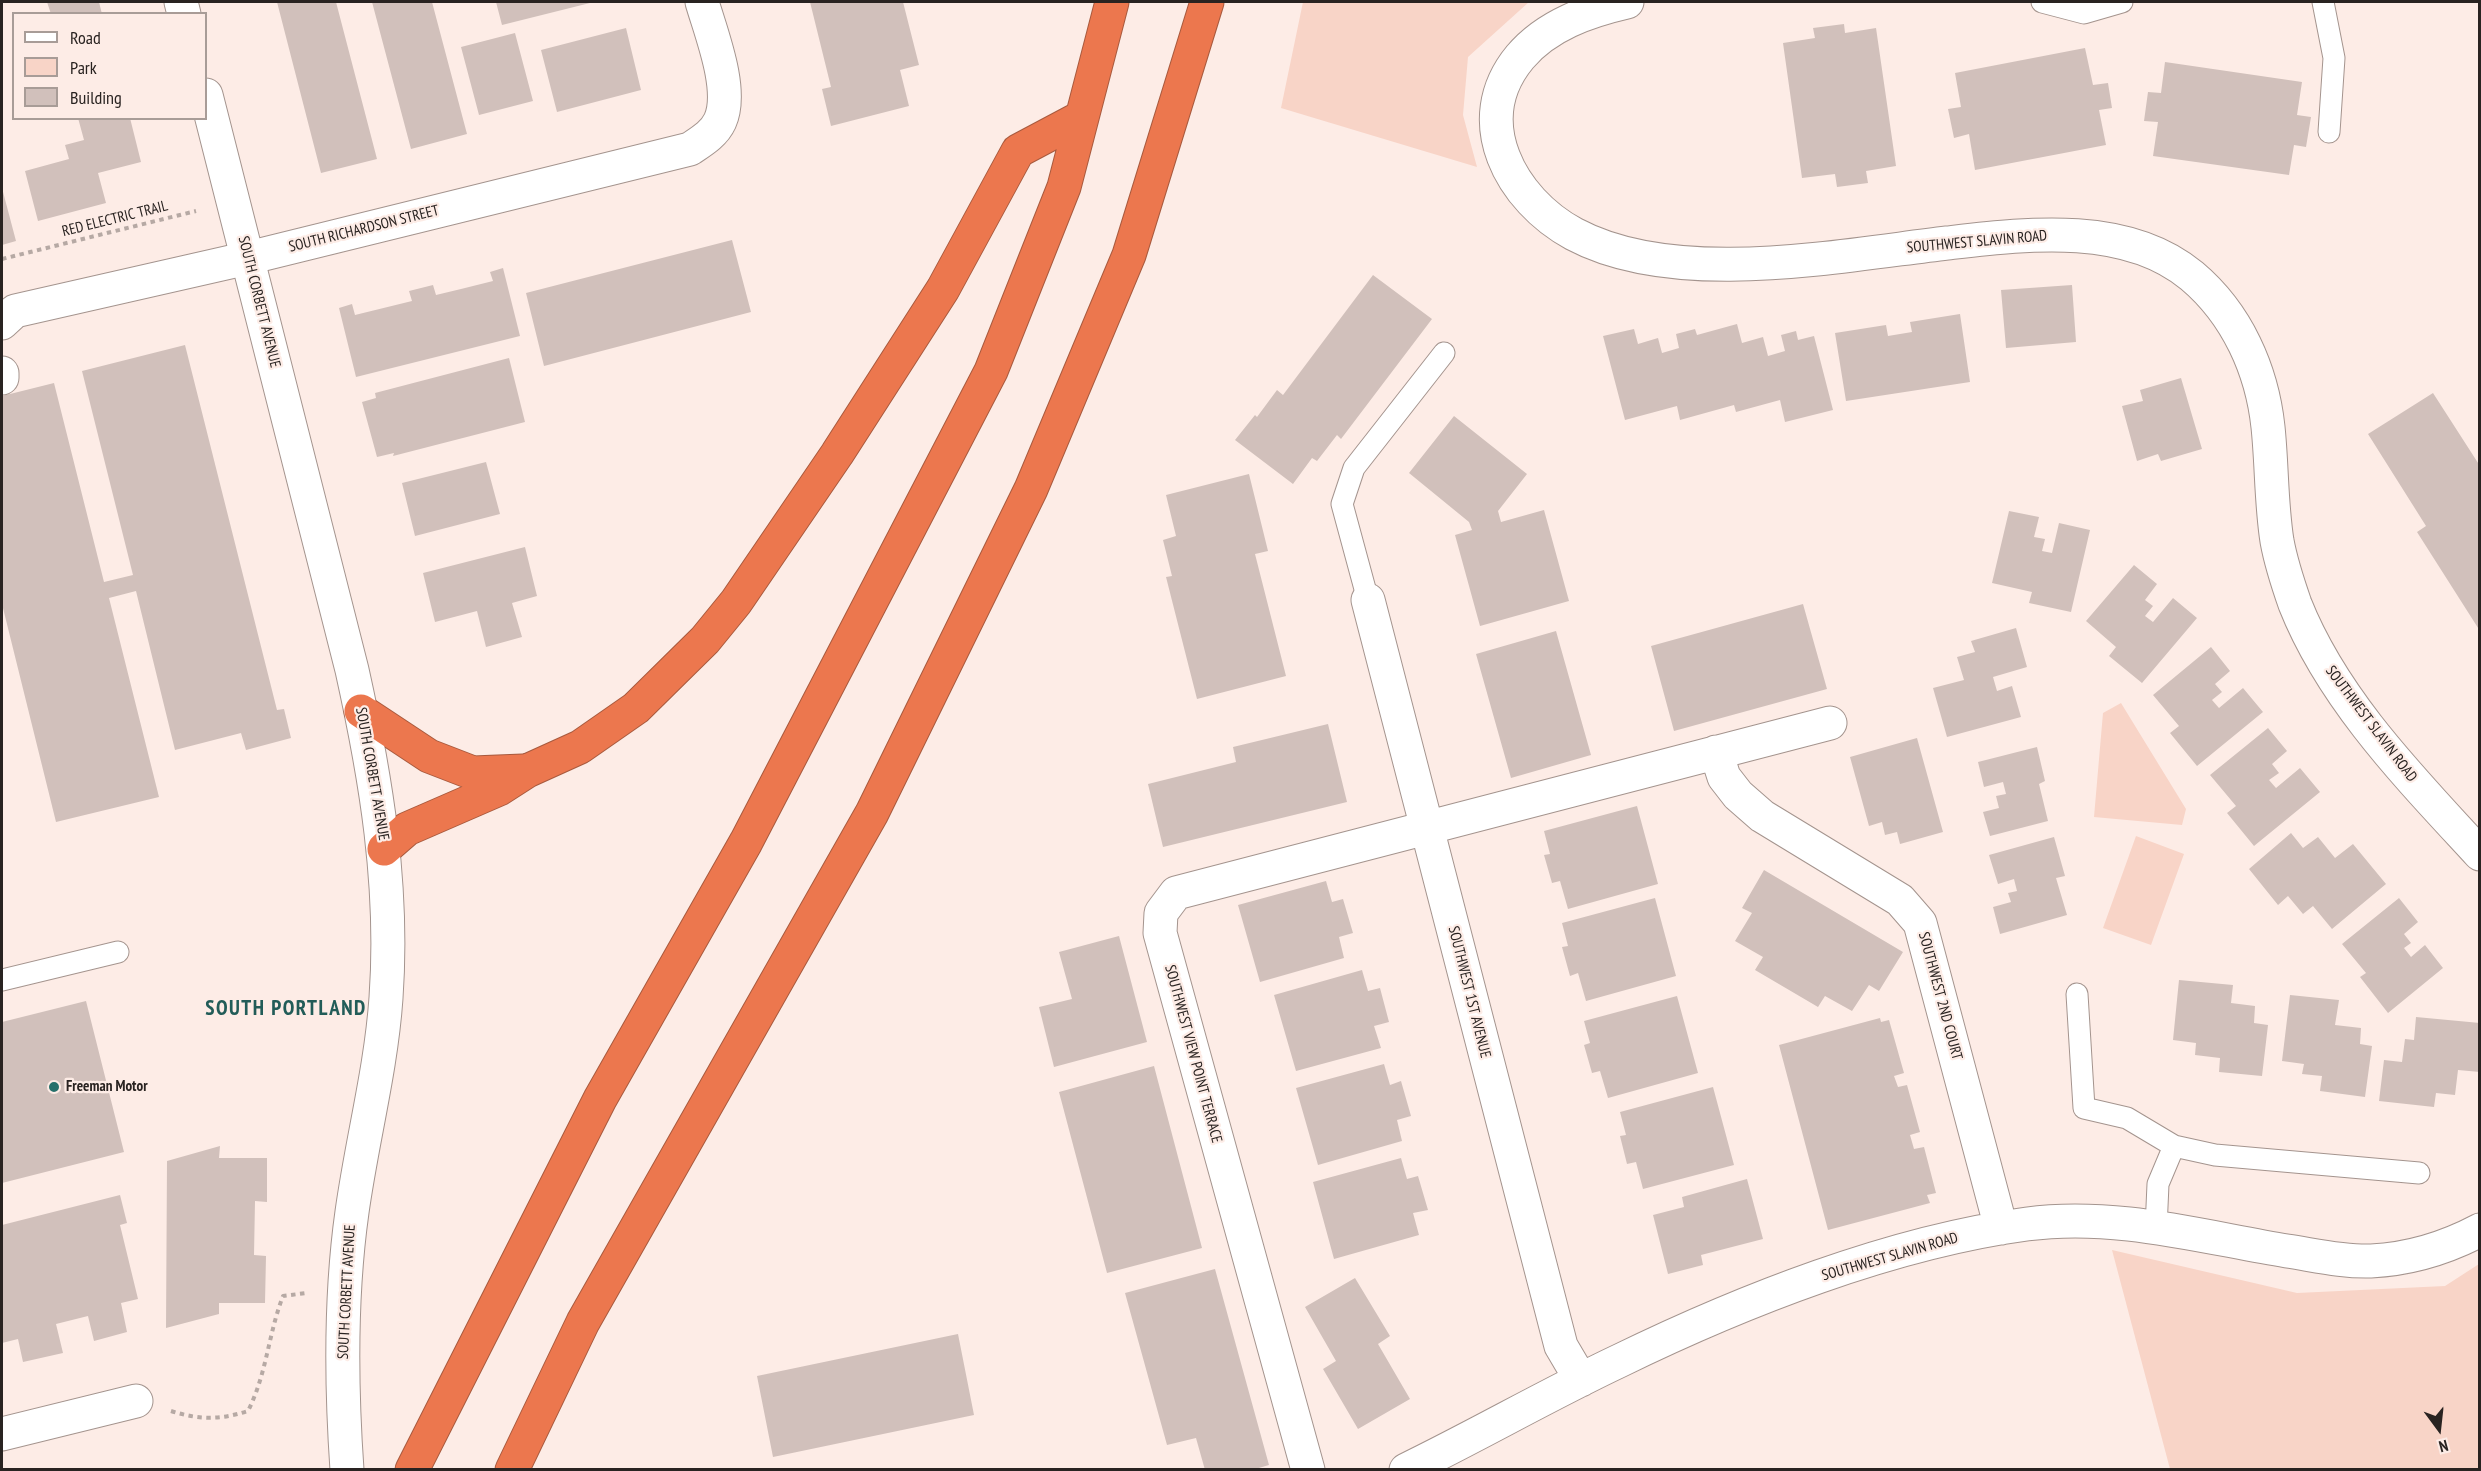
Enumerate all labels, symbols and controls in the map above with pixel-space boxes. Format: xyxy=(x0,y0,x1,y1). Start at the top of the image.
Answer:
legend xyxy=(12,12,207,120)
text: Road xyxy=(70,26,101,49)
text: Park xyxy=(70,56,97,79)
text: Building xyxy=(70,86,122,109)
street label: RED ELECTRIC TRAIL xyxy=(60,197,170,241)
street label: SOUTH RICHARDSON STREET xyxy=(287,202,441,256)
street label: SOUTHWEST SLAVIN ROAD xyxy=(1906,227,2048,257)
street label: SOUTH CORBETT AVENUE xyxy=(234,234,284,370)
street label: SOUTHWEST SLAVIN ROAD xyxy=(2321,662,2421,786)
street label: SOUTH CORBETT AVENUE xyxy=(351,706,393,842)
street label: SOUTHWEST 1ST AVENUE xyxy=(1444,924,1494,1060)
street label: SOUTHWEST 2ND COURT xyxy=(1914,930,1966,1062)
street label: SOUTHWEST VIEW POINT TERRACE xyxy=(1161,963,1225,1145)
district label: SOUTH PORTLAND xyxy=(205,996,367,1022)
place label: Freeman Motor xyxy=(66,1078,148,1096)
marker: Freeman Motor xyxy=(47,1080,61,1094)
street label: SOUTH CORBETT AVENUE xyxy=(334,1224,360,1360)
street label: SOUTHWEST SLAVIN ROAD xyxy=(1820,1229,1960,1285)
north arrow xyxy=(2409,1399,2469,1459)
text: N xyxy=(2437,1436,2450,1457)

